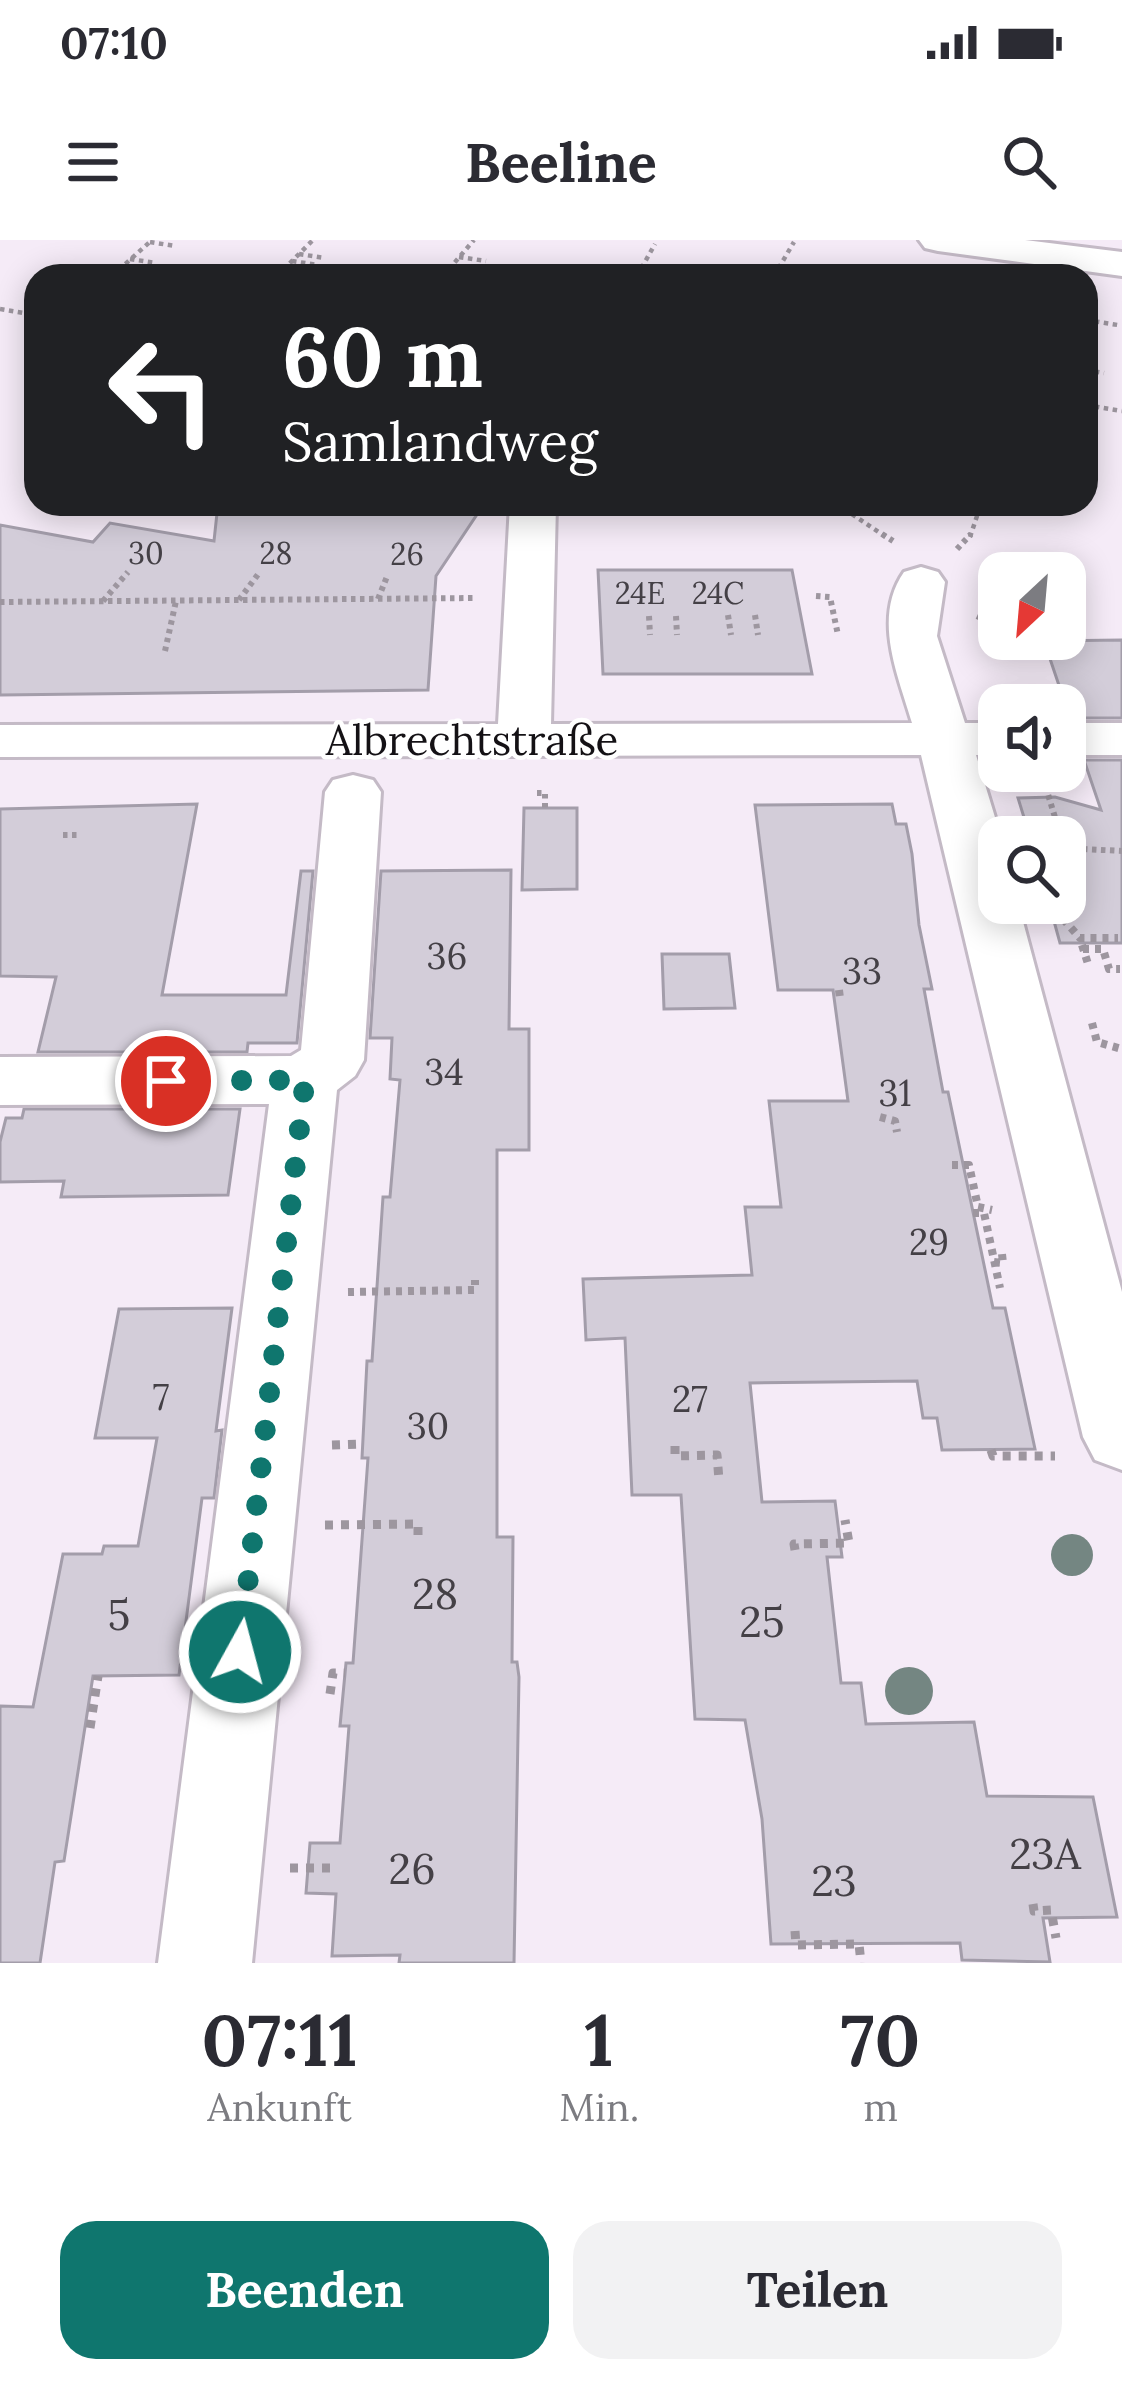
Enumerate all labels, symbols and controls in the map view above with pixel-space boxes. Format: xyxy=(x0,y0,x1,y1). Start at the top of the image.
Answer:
text: 07:10 xyxy=(60,14,168,71)
text: Beeline xyxy=(465,128,657,197)
icon: menu xyxy=(60,129,126,195)
icon: search xyxy=(996,129,1062,195)
text: 60 m xyxy=(282,302,483,410)
icon: left xyxy=(84,312,240,468)
text: Samlandweg xyxy=(282,407,598,476)
house number: 30 xyxy=(128,534,164,572)
house number: 28 xyxy=(260,534,292,572)
house number: 26 xyxy=(390,535,424,573)
north arrow xyxy=(978,552,1086,660)
map controls xyxy=(978,552,1086,924)
house number: 24E xyxy=(615,574,665,612)
house number: 24C xyxy=(692,574,744,612)
button: sound xyxy=(978,684,1086,792)
street label: Albrechtstraße xyxy=(325,713,618,767)
button: search xyxy=(978,816,1086,924)
house number: 36 xyxy=(427,933,467,979)
house number: 33 xyxy=(842,948,882,994)
pin xyxy=(115,1030,217,1132)
icon: arrive xyxy=(133,1048,199,1114)
house number: 34 xyxy=(424,1049,464,1095)
house number: 31 xyxy=(878,1070,912,1116)
house number: 29 xyxy=(909,1219,949,1265)
house number: 7 xyxy=(153,1374,169,1420)
house number: 27 xyxy=(672,1376,708,1422)
house number: 30 xyxy=(407,1403,449,1449)
house number: 28 xyxy=(412,1567,458,1621)
house number: 5 xyxy=(108,1588,130,1642)
position arrow xyxy=(177,1589,303,1715)
house number: 25 xyxy=(739,1595,785,1649)
house number: 23A xyxy=(1009,1827,1082,1881)
house number: 26 xyxy=(389,1842,435,1896)
house number: 23 xyxy=(811,1854,857,1908)
text: 07:11 xyxy=(202,1994,358,2086)
text: 1 xyxy=(585,1994,614,2086)
text: 70 xyxy=(841,1994,920,2086)
text: Ankunft xyxy=(207,2082,352,2132)
text: Min. xyxy=(559,2082,639,2132)
text: m xyxy=(863,2082,898,2132)
button: Beenden xyxy=(60,2221,549,2359)
button: Teilen xyxy=(573,2221,1062,2359)

